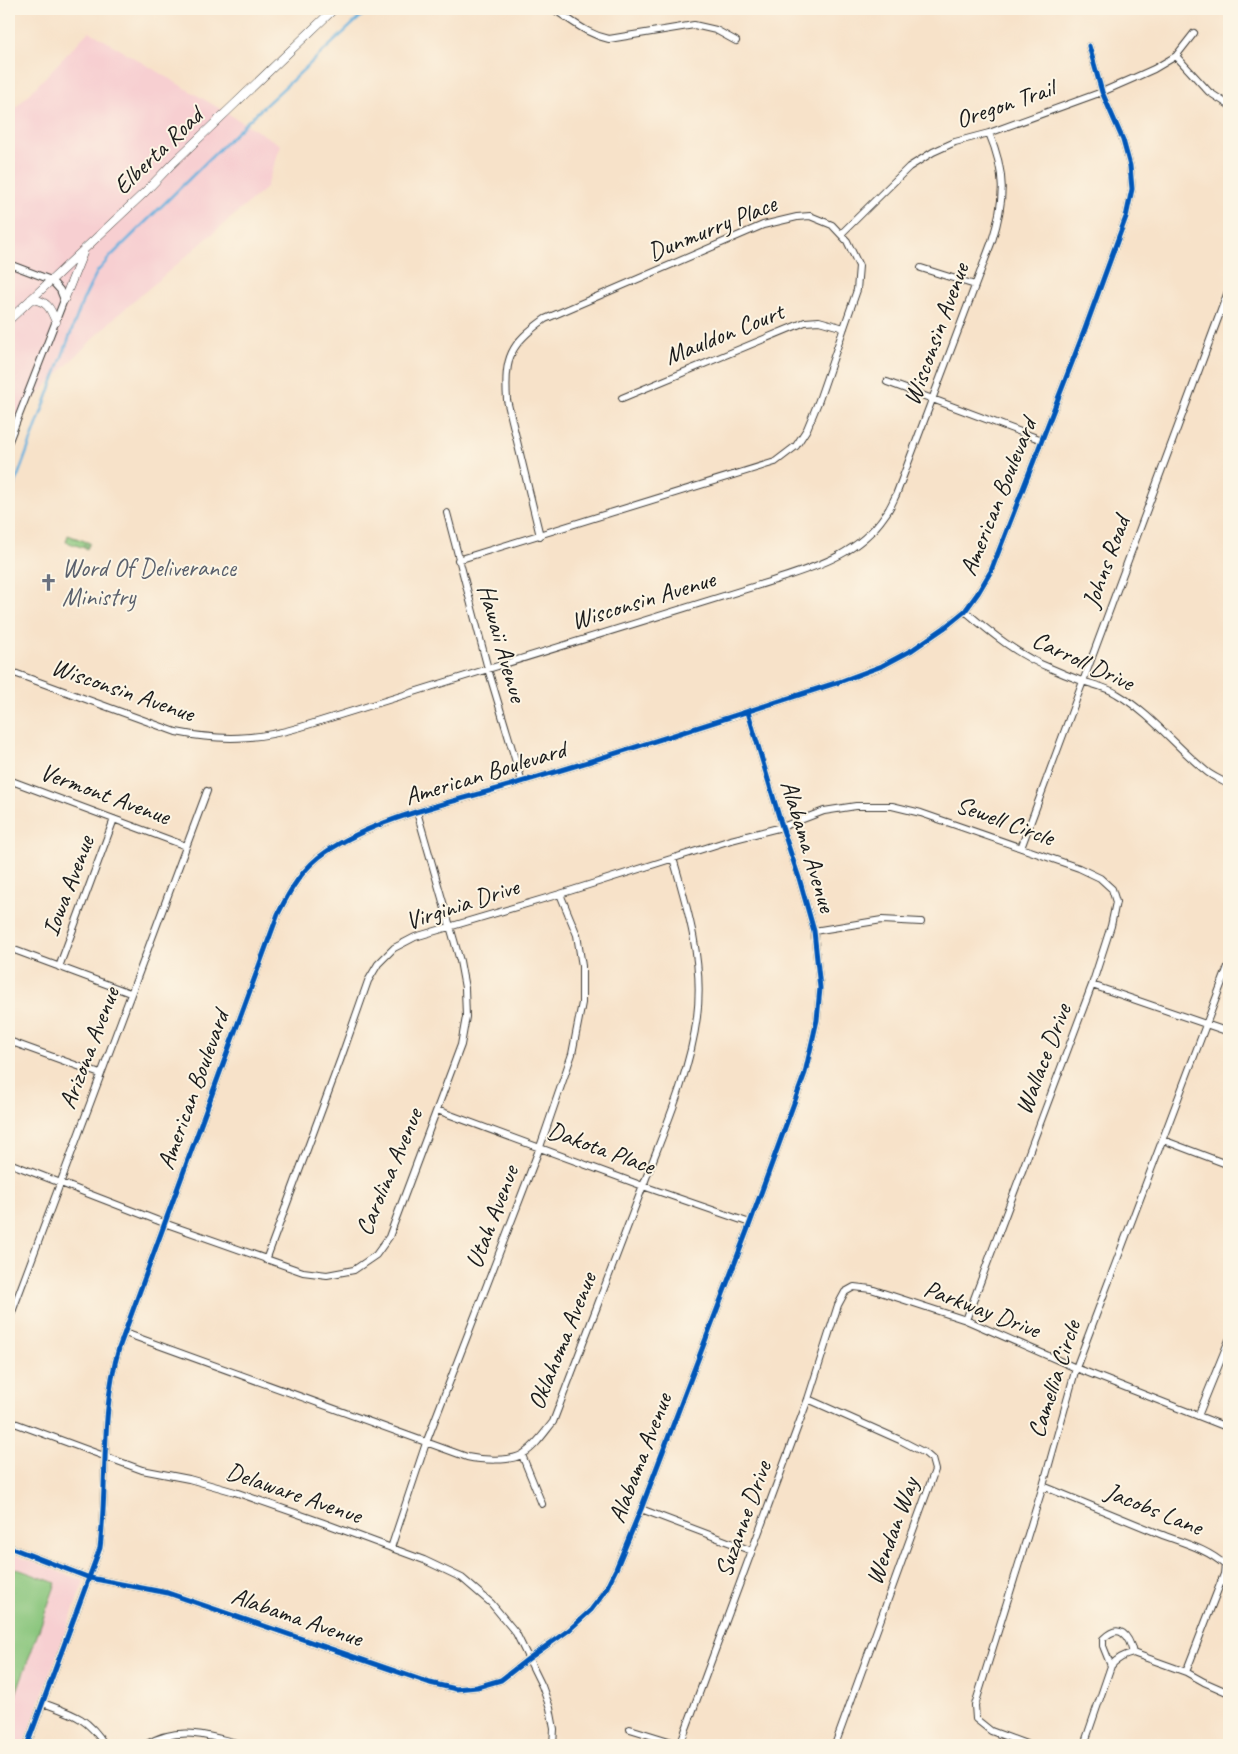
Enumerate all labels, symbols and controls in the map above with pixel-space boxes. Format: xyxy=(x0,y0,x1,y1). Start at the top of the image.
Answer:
street label: Oregon Trail xyxy=(952,71,1063,136)
street label: Elberta Road xyxy=(106,98,213,202)
street label: Dunmurry Place xyxy=(643,187,783,268)
street label: Wisconsin Avenue xyxy=(896,257,977,409)
street label: Mauldon Court xyxy=(660,295,791,372)
street label: American Boulevard xyxy=(952,410,1046,580)
street label: Johns Road xyxy=(1074,508,1139,613)
place label: Word Of Deliverance Ministry xyxy=(62,552,238,613)
street label: Wisconsin Avenue xyxy=(567,562,721,637)
church icon: Word Of Deliverance Ministry xyxy=(38,572,58,592)
street label: Hawaii Avenue xyxy=(470,581,535,707)
street label: Carroll Drive xyxy=(1027,624,1141,699)
street label: Wisconsin Avenue xyxy=(47,651,200,730)
street label: American Boulevard xyxy=(401,732,573,813)
street label: Vermont Avenue xyxy=(36,756,176,833)
street label: Alabama Avenue xyxy=(773,776,844,918)
street label: Sewell Circle xyxy=(952,789,1060,854)
street label: Iowa Avenue xyxy=(34,830,102,941)
street label: Virginia Drive xyxy=(401,870,524,937)
street label: Arizona Avenue xyxy=(51,981,128,1113)
street label: Wallace Drive xyxy=(1007,997,1079,1119)
street label: American Boulevard xyxy=(149,1002,238,1174)
street label: Carolina Avenue xyxy=(348,1102,431,1240)
street label: Dakota Place xyxy=(543,1114,661,1183)
street label: Utah Avenue xyxy=(458,1159,527,1273)
street label: Oklahoma Avenue xyxy=(520,1266,605,1414)
street label: Parkway Drive xyxy=(919,1272,1046,1346)
street label: Camellia Circle xyxy=(1020,1314,1089,1442)
street label: Alabama Avenue xyxy=(601,1387,680,1527)
street label: Delaware Avenue xyxy=(222,1455,368,1532)
street label: Suzanne Drive xyxy=(707,1455,779,1581)
street label: Wendan Way xyxy=(858,1471,927,1589)
street label: Jacobs Lane xyxy=(1100,1475,1209,1544)
street label: Alabama Avenue xyxy=(227,1580,368,1655)

